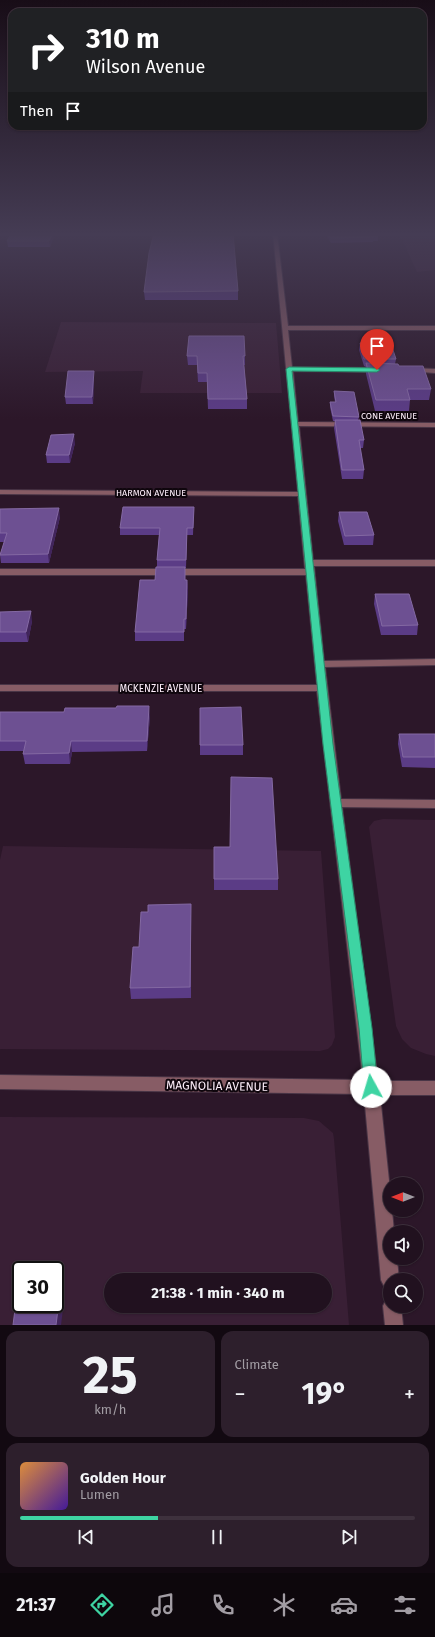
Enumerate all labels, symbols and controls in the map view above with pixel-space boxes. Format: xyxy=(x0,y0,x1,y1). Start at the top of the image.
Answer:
text: 310 m xyxy=(86,22,160,55)
icon: right xyxy=(20,24,72,76)
text: Wilson Avenue xyxy=(86,56,205,78)
icon: arrive xyxy=(62,100,84,122)
text: Then xyxy=(20,102,54,120)
pin xyxy=(360,329,394,370)
icon: arrive xyxy=(366,335,388,357)
street label: CONE AVENUE xyxy=(361,411,417,421)
street label: HARMON AVENUE xyxy=(116,488,186,498)
street label: MCKENZIE AVENUE xyxy=(120,683,202,695)
position arrow xyxy=(350,1066,392,1108)
street label: MAGNOLIA AVENUE xyxy=(166,1078,268,1094)
north arrow xyxy=(383,1177,423,1217)
map controls xyxy=(383,1177,423,1313)
button: sound xyxy=(383,1225,423,1265)
speed limit sign: 30 xyxy=(12,1261,64,1313)
button: search xyxy=(383,1273,423,1313)
text: 21:38 · 1 min · 340 m xyxy=(151,1284,285,1302)
text: 25 xyxy=(83,1344,138,1407)
text: Climate xyxy=(235,1357,279,1372)
text: 19° xyxy=(302,1376,348,1412)
text: − xyxy=(235,1381,246,1408)
text: + xyxy=(404,1381,415,1408)
text: km/h xyxy=(94,1402,126,1417)
text: Golden Hour xyxy=(80,1469,166,1487)
text: Lumen xyxy=(80,1487,120,1502)
icon: previous xyxy=(75,1526,97,1548)
icon: pause xyxy=(206,1526,228,1548)
icon: next xyxy=(338,1526,360,1548)
icon: directions xyxy=(88,1591,116,1619)
icon: music xyxy=(149,1591,177,1619)
icon: phone xyxy=(209,1591,237,1619)
icon: climate xyxy=(270,1591,298,1619)
icon: car xyxy=(330,1591,358,1619)
icon: filters xyxy=(391,1591,419,1619)
text: 21:37 xyxy=(16,1594,56,1616)

